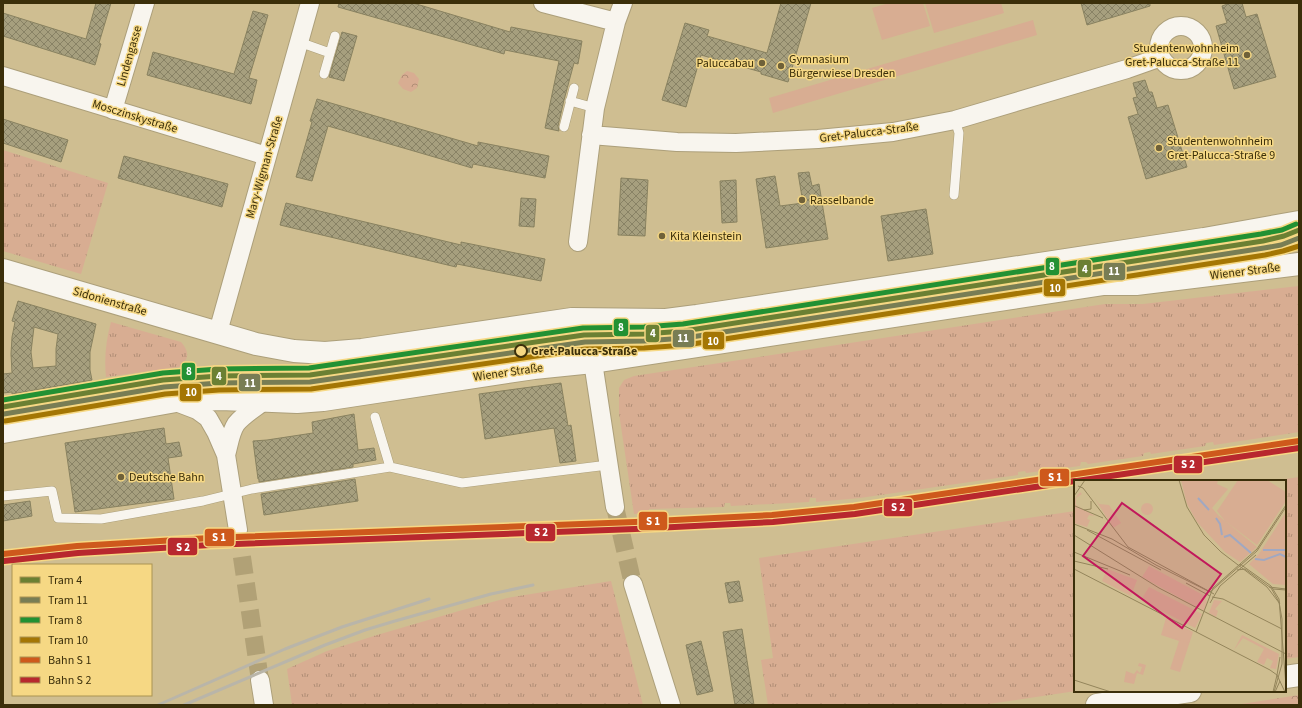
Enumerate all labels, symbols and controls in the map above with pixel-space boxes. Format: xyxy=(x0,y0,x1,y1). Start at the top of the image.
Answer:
street label: Lindengasse xyxy=(113,24,146,88)
place label: Studentenwohnheim Gret-Palucca-Straße 11 xyxy=(1125,40,1239,71)
marker: Studentenwohnheim Gret-Palucca-Straße 11 xyxy=(1242,50,1252,60)
place label: Gymnasium Bürgerwiese Dresden xyxy=(789,51,895,82)
place label: Paluccabau xyxy=(696,55,754,72)
marker: Paluccabau xyxy=(757,58,767,68)
marker: Gymnasium Bürgerwiese Dresden xyxy=(776,61,786,71)
street label: Mosczinskystraße xyxy=(90,95,180,138)
street label: Mary-Wigman-Straße xyxy=(242,114,287,220)
street label: Gret-Palucca-Straße xyxy=(818,118,920,147)
place label: Studentenwohnheim Gret-Palucca-Straße 9 xyxy=(1167,133,1275,164)
marker: Studentenwohnheim Gret-Palucca-Straße 9 xyxy=(1154,143,1164,153)
place label: Rasselbande xyxy=(810,192,874,209)
marker: Rasselbande xyxy=(797,195,807,205)
place label: Kita Kleinstein xyxy=(670,228,742,245)
marker: Kita Kleinstein xyxy=(657,231,667,241)
line badge: 8 xyxy=(1045,257,1060,276)
text: 8 xyxy=(1049,259,1055,274)
line badge: 4 xyxy=(1077,259,1092,278)
street label: Wiener Straße xyxy=(1209,259,1281,284)
text: 4 xyxy=(1082,262,1088,277)
line badge: 11 xyxy=(1103,262,1126,281)
text: 11 xyxy=(1108,264,1120,279)
line badge: 10 xyxy=(1043,278,1066,297)
text: 10 xyxy=(1049,281,1061,296)
street label: Sidonienstraße xyxy=(71,283,149,320)
line badge: 8 xyxy=(613,318,629,337)
text: 8 xyxy=(618,320,624,335)
line badge: 4 xyxy=(645,324,660,343)
text: 4 xyxy=(650,326,656,341)
line badge: 11 xyxy=(672,329,695,348)
text: 11 xyxy=(677,331,689,346)
line badge: 10 xyxy=(702,331,725,350)
text: 10 xyxy=(707,334,719,349)
place label: Gret-Palucca-Straße xyxy=(531,343,637,360)
marker: Gret-Palucca-Straße xyxy=(514,344,528,358)
street label: Wiener Straße xyxy=(472,359,544,386)
line badge: 8 xyxy=(181,362,196,381)
text: 8 xyxy=(186,364,192,379)
line badge: 4 xyxy=(211,366,227,386)
text: 4 xyxy=(216,369,222,384)
line badge: 11 xyxy=(238,373,261,392)
text: 11 xyxy=(244,376,256,391)
line badge: 10 xyxy=(179,383,202,402)
text: 10 xyxy=(185,385,197,400)
line badge: S 2 xyxy=(1173,455,1203,474)
text: S 2 xyxy=(1181,457,1195,472)
line badge: S 1 xyxy=(1039,468,1070,487)
place label: Deutsche Bahn xyxy=(129,469,204,486)
text: S 1 xyxy=(1048,470,1062,485)
marker: Deutsche Bahn xyxy=(116,472,126,482)
inset map xyxy=(1074,480,1286,692)
line badge: S 2 xyxy=(883,498,913,517)
text: S 2 xyxy=(891,500,905,515)
line badge: S 1 xyxy=(638,511,668,531)
text: S 1 xyxy=(646,514,660,529)
line badge: S 2 xyxy=(525,523,556,542)
text: S 2 xyxy=(534,525,548,540)
line badge: S 1 xyxy=(204,528,235,547)
text: S 1 xyxy=(212,530,226,545)
line badge: S 2 xyxy=(167,537,198,556)
text: S 2 xyxy=(176,540,190,555)
legend xyxy=(12,564,152,696)
text: Tram 4 xyxy=(48,572,82,589)
text: Tram 11 xyxy=(48,592,88,609)
text: Tram 8 xyxy=(48,612,82,629)
text: Tram 10 xyxy=(48,632,88,649)
text: Bahn S 1 xyxy=(48,652,91,669)
text: Bahn S 2 xyxy=(48,672,91,689)

